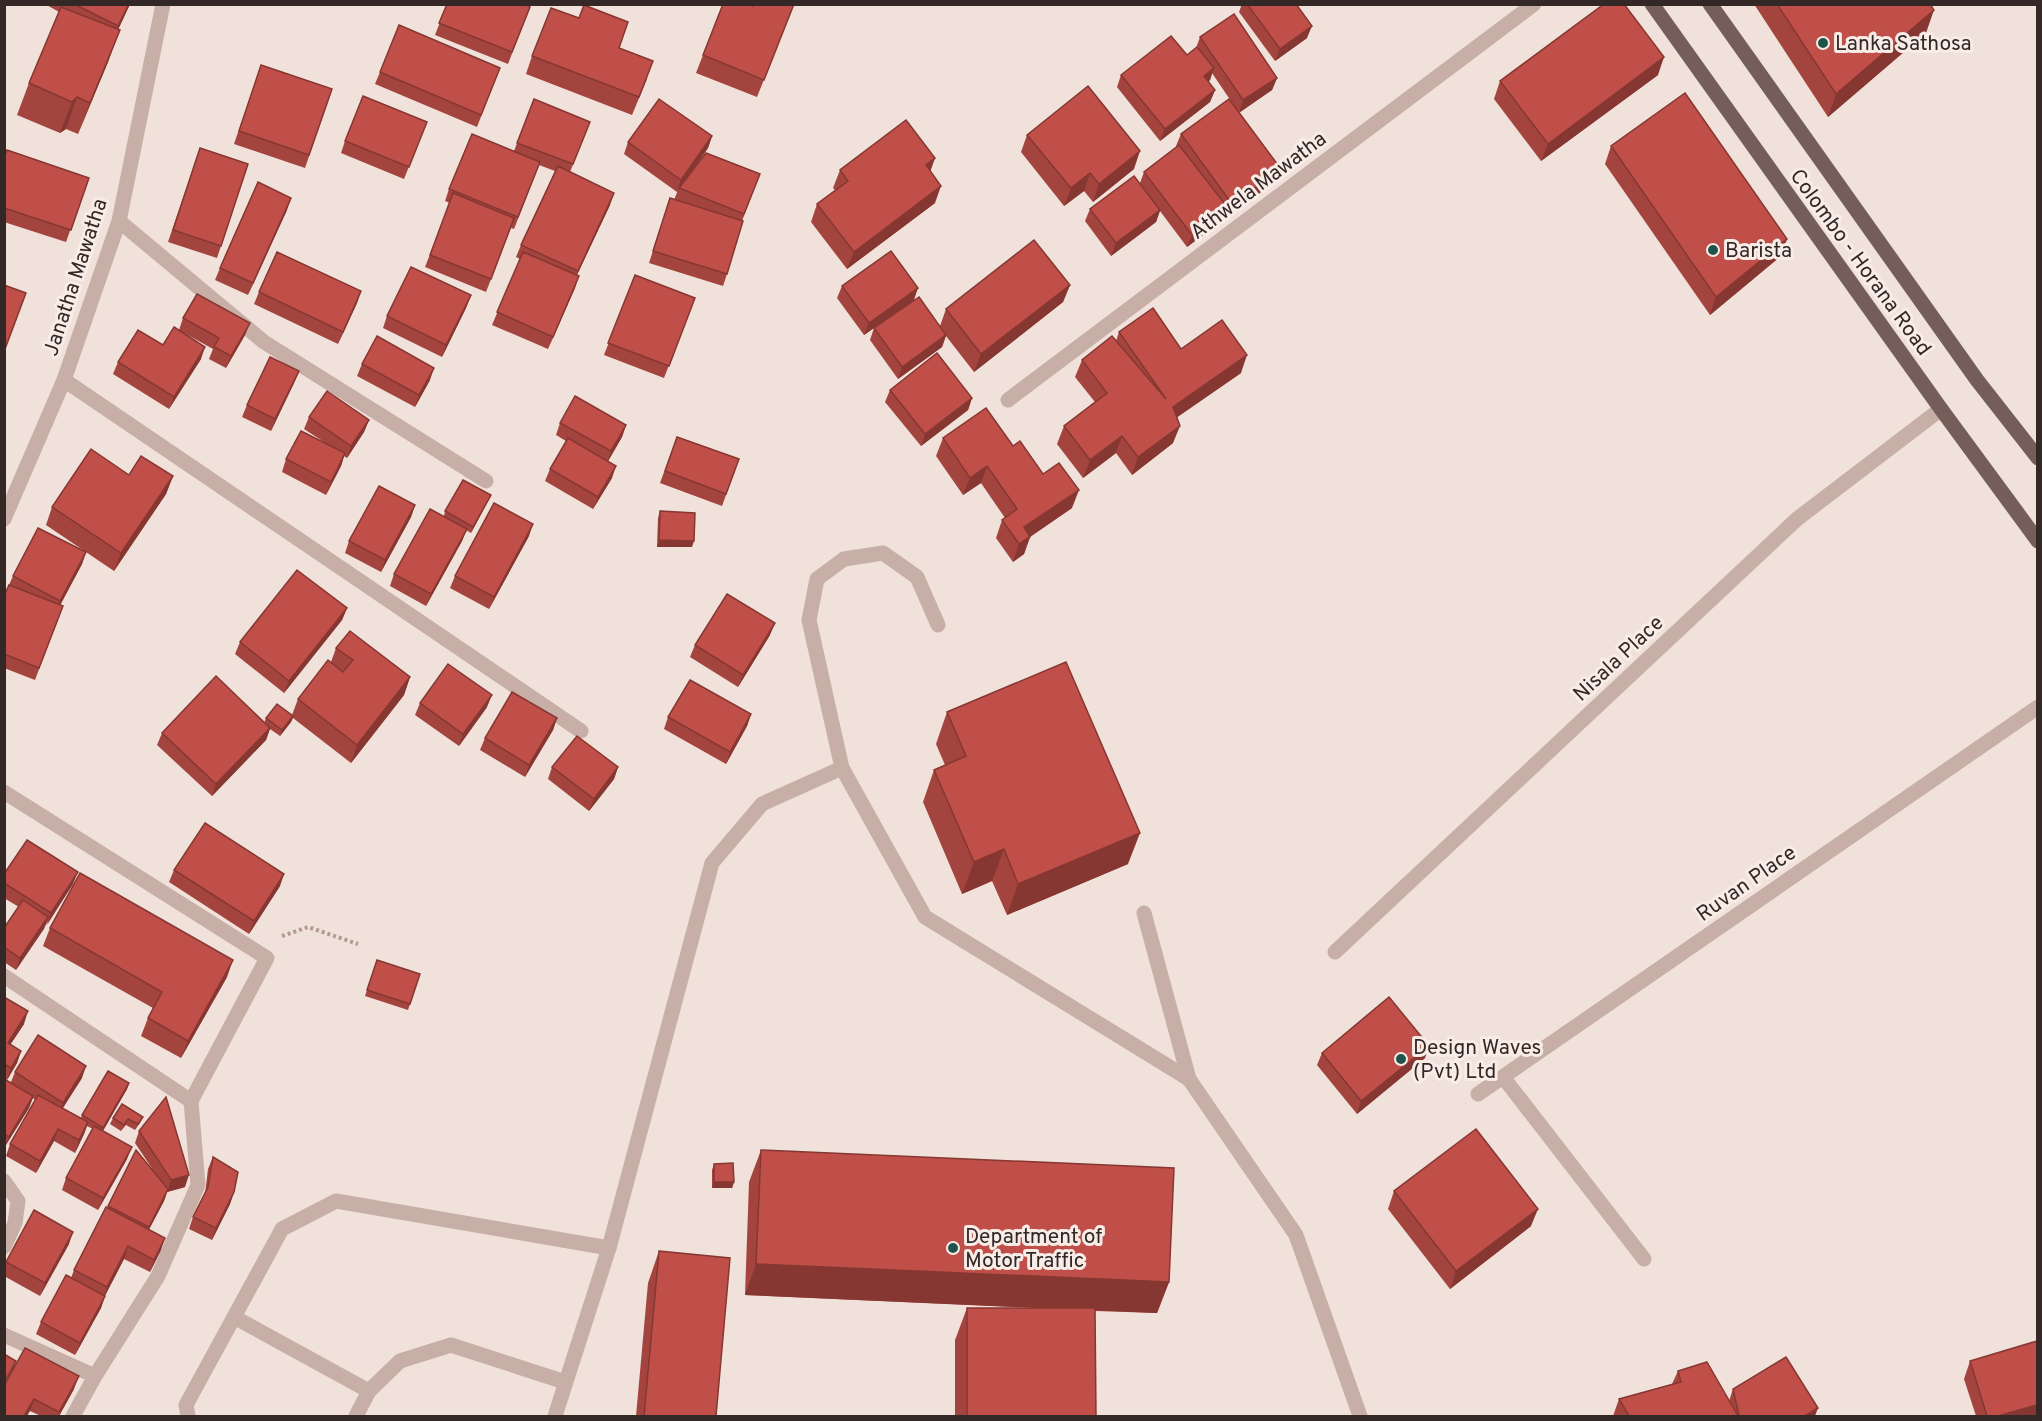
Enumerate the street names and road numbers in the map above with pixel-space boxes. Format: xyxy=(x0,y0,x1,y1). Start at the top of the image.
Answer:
street label: Athwela Mawatha xyxy=(1185,126,1332,246)
street label: Colombo - Horana Road xyxy=(1783,164,1937,362)
street label: Janatha Mawatha xyxy=(38,195,115,360)
street label: Nisala Place xyxy=(1568,610,1670,708)
street label: Ruvan Place xyxy=(1692,840,1802,929)

